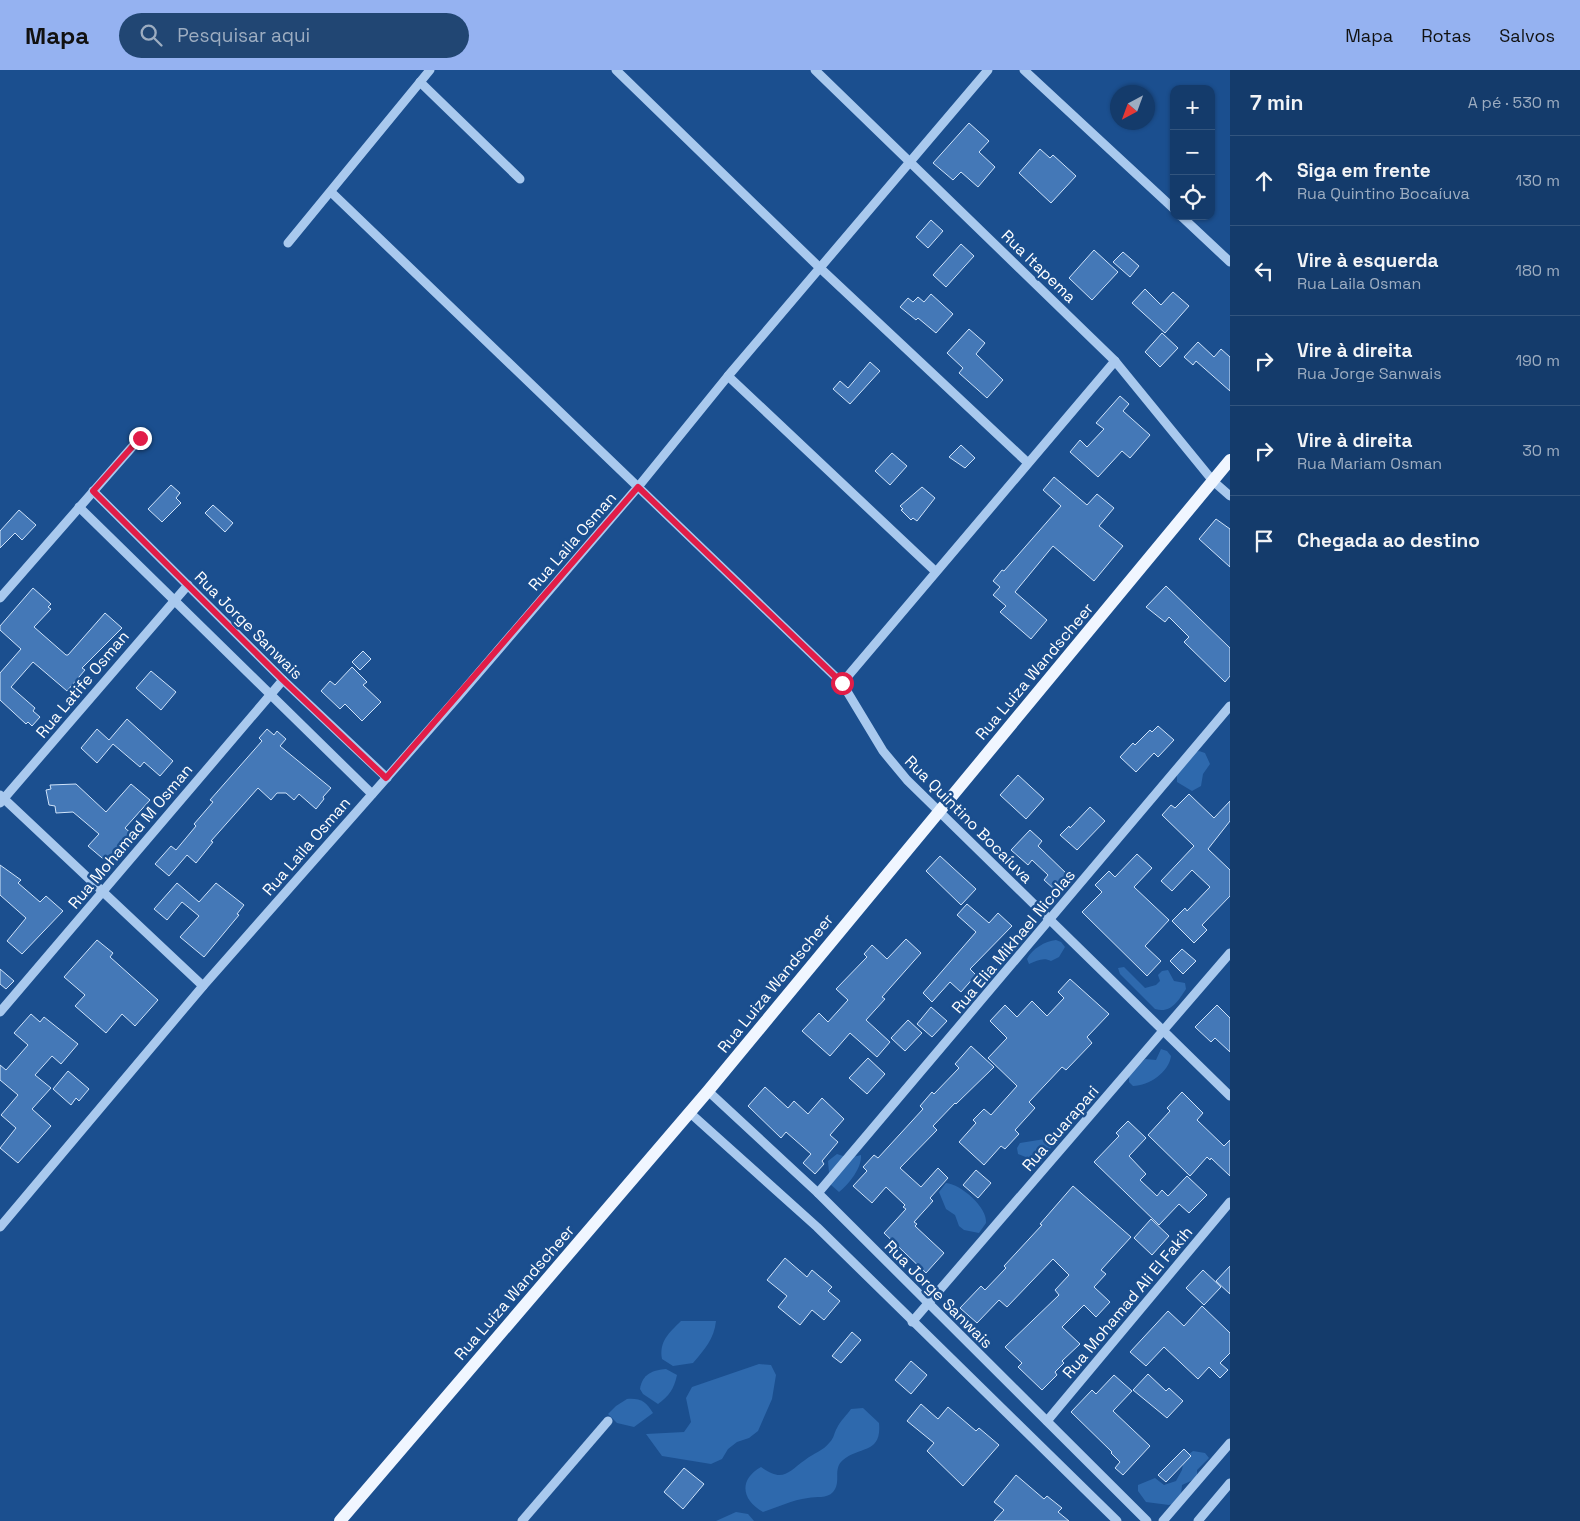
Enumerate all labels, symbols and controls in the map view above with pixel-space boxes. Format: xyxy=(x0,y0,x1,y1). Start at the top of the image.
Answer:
search box xyxy=(119,13,469,58)
text: Mapa xyxy=(25,20,89,51)
icon: search xyxy=(137,21,165,49)
text: Pesquisar aqui xyxy=(177,23,310,48)
text: Mapa xyxy=(1345,24,1393,47)
text: Rotas xyxy=(1421,24,1471,47)
text: Salvos xyxy=(1499,24,1555,47)
north arrow xyxy=(1110,85,1155,130)
map controls xyxy=(1170,85,1215,220)
button: + xyxy=(1170,85,1215,130)
text: 7 min xyxy=(1250,89,1303,116)
text: A pé · 530 m xyxy=(1468,92,1560,113)
button: − xyxy=(1170,130,1215,175)
text: Siga em frente xyxy=(1297,158,1431,183)
icon: ahead xyxy=(1250,167,1278,195)
text: 130 m xyxy=(1516,170,1560,191)
button: locate xyxy=(1170,175,1215,220)
text: Rua Quintino Bocaíuva xyxy=(1297,183,1470,204)
street label: Rua Itapema xyxy=(997,225,1081,307)
text: Vire à esquerda xyxy=(1297,248,1439,273)
icon: left xyxy=(1250,257,1278,285)
text: 180 m xyxy=(1515,260,1560,281)
text: Rua Laila Osman xyxy=(1297,273,1421,294)
text: Vire à direita xyxy=(1297,338,1413,363)
icon: right xyxy=(1250,347,1278,375)
text: 190 m xyxy=(1515,350,1560,371)
text: Rua Jorge Sanwais xyxy=(1297,363,1442,384)
route end xyxy=(129,427,152,450)
text: Vire à direita xyxy=(1297,428,1413,453)
icon: right xyxy=(1250,437,1278,465)
text: 30 m xyxy=(1522,440,1560,461)
text: Rua Mariam Osman xyxy=(1297,453,1442,474)
street label: Rua Laila Osman xyxy=(524,488,621,595)
icon: arrive xyxy=(1250,527,1278,555)
text: Chegada ao destino xyxy=(1297,528,1480,553)
street label: Rua Jorge Sanwais xyxy=(190,567,307,684)
street label: Rua Luiza Wandscheer xyxy=(971,598,1098,744)
street label: Rua Latife Osman xyxy=(31,626,134,742)
route start xyxy=(831,672,854,695)
street label: Rua Quintino Bocaíuva xyxy=(900,751,1037,888)
street label: Rua Mohamad M Osman xyxy=(64,759,197,913)
street label: Rua Laila Osman xyxy=(258,793,355,900)
street label: Rua Elia Mikhael Nicolas xyxy=(947,865,1080,1018)
street label: Rua Luiza Wandscheer xyxy=(713,909,838,1057)
street label: Rua Guarapari xyxy=(1017,1081,1103,1176)
street label: Rua Luiza Wandscheer xyxy=(450,1220,579,1364)
street label: Rua Mohamad Ali El Fakih xyxy=(1058,1222,1197,1383)
street label: Rua Jorge Sanwais xyxy=(880,1236,997,1353)

